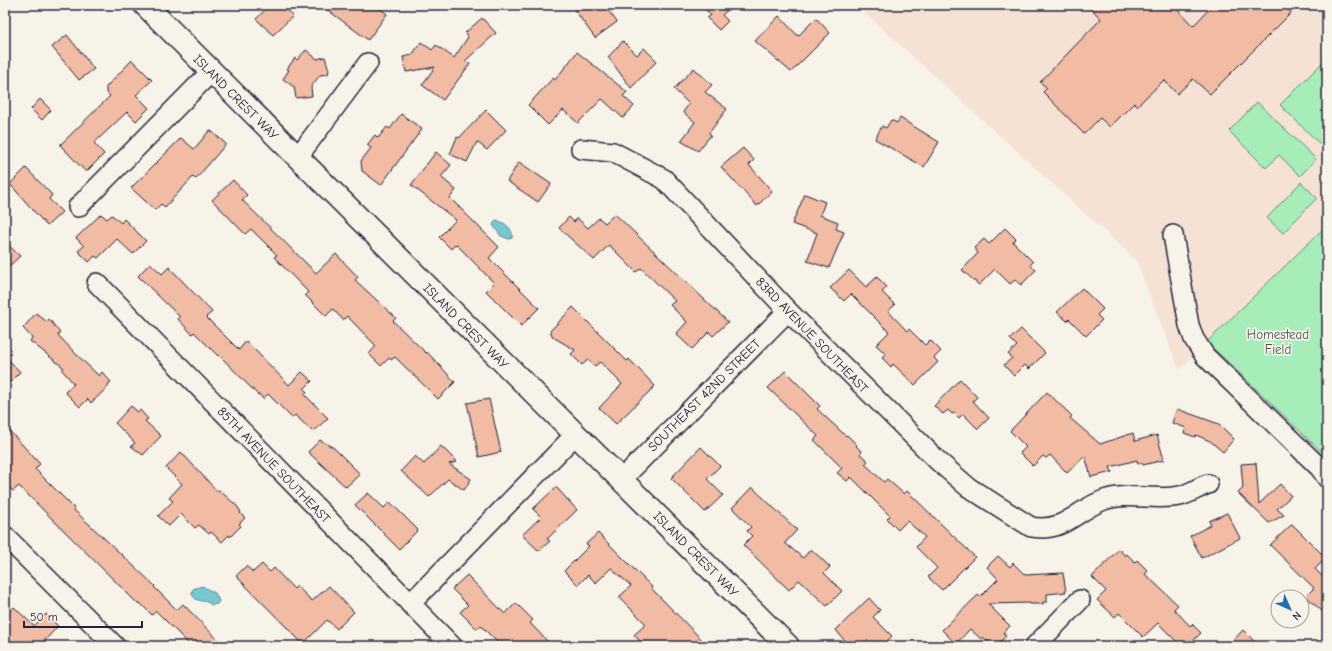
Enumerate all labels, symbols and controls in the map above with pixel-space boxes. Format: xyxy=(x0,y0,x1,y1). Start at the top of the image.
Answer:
street label: ISLAND CREST WAY xyxy=(190,51,282,143)
street label: 83RD AVENUE SOUTHEAST xyxy=(753,274,871,396)
street label: ISLAND CREST WAY xyxy=(420,280,512,372)
park label: Homestead Field xyxy=(1247,327,1309,357)
street label: SOUTHEAST 42ND STREET xyxy=(645,336,763,454)
street label: 85TH AVENUE SOUTHEAST xyxy=(214,404,334,526)
street label: ISLAND CREST WAY xyxy=(650,508,742,600)
north arrow xyxy=(1270,589,1310,629)
scale bar xyxy=(24,603,142,629)
text: N xyxy=(1290,609,1304,623)
text: 50 m xyxy=(30,610,58,624)

